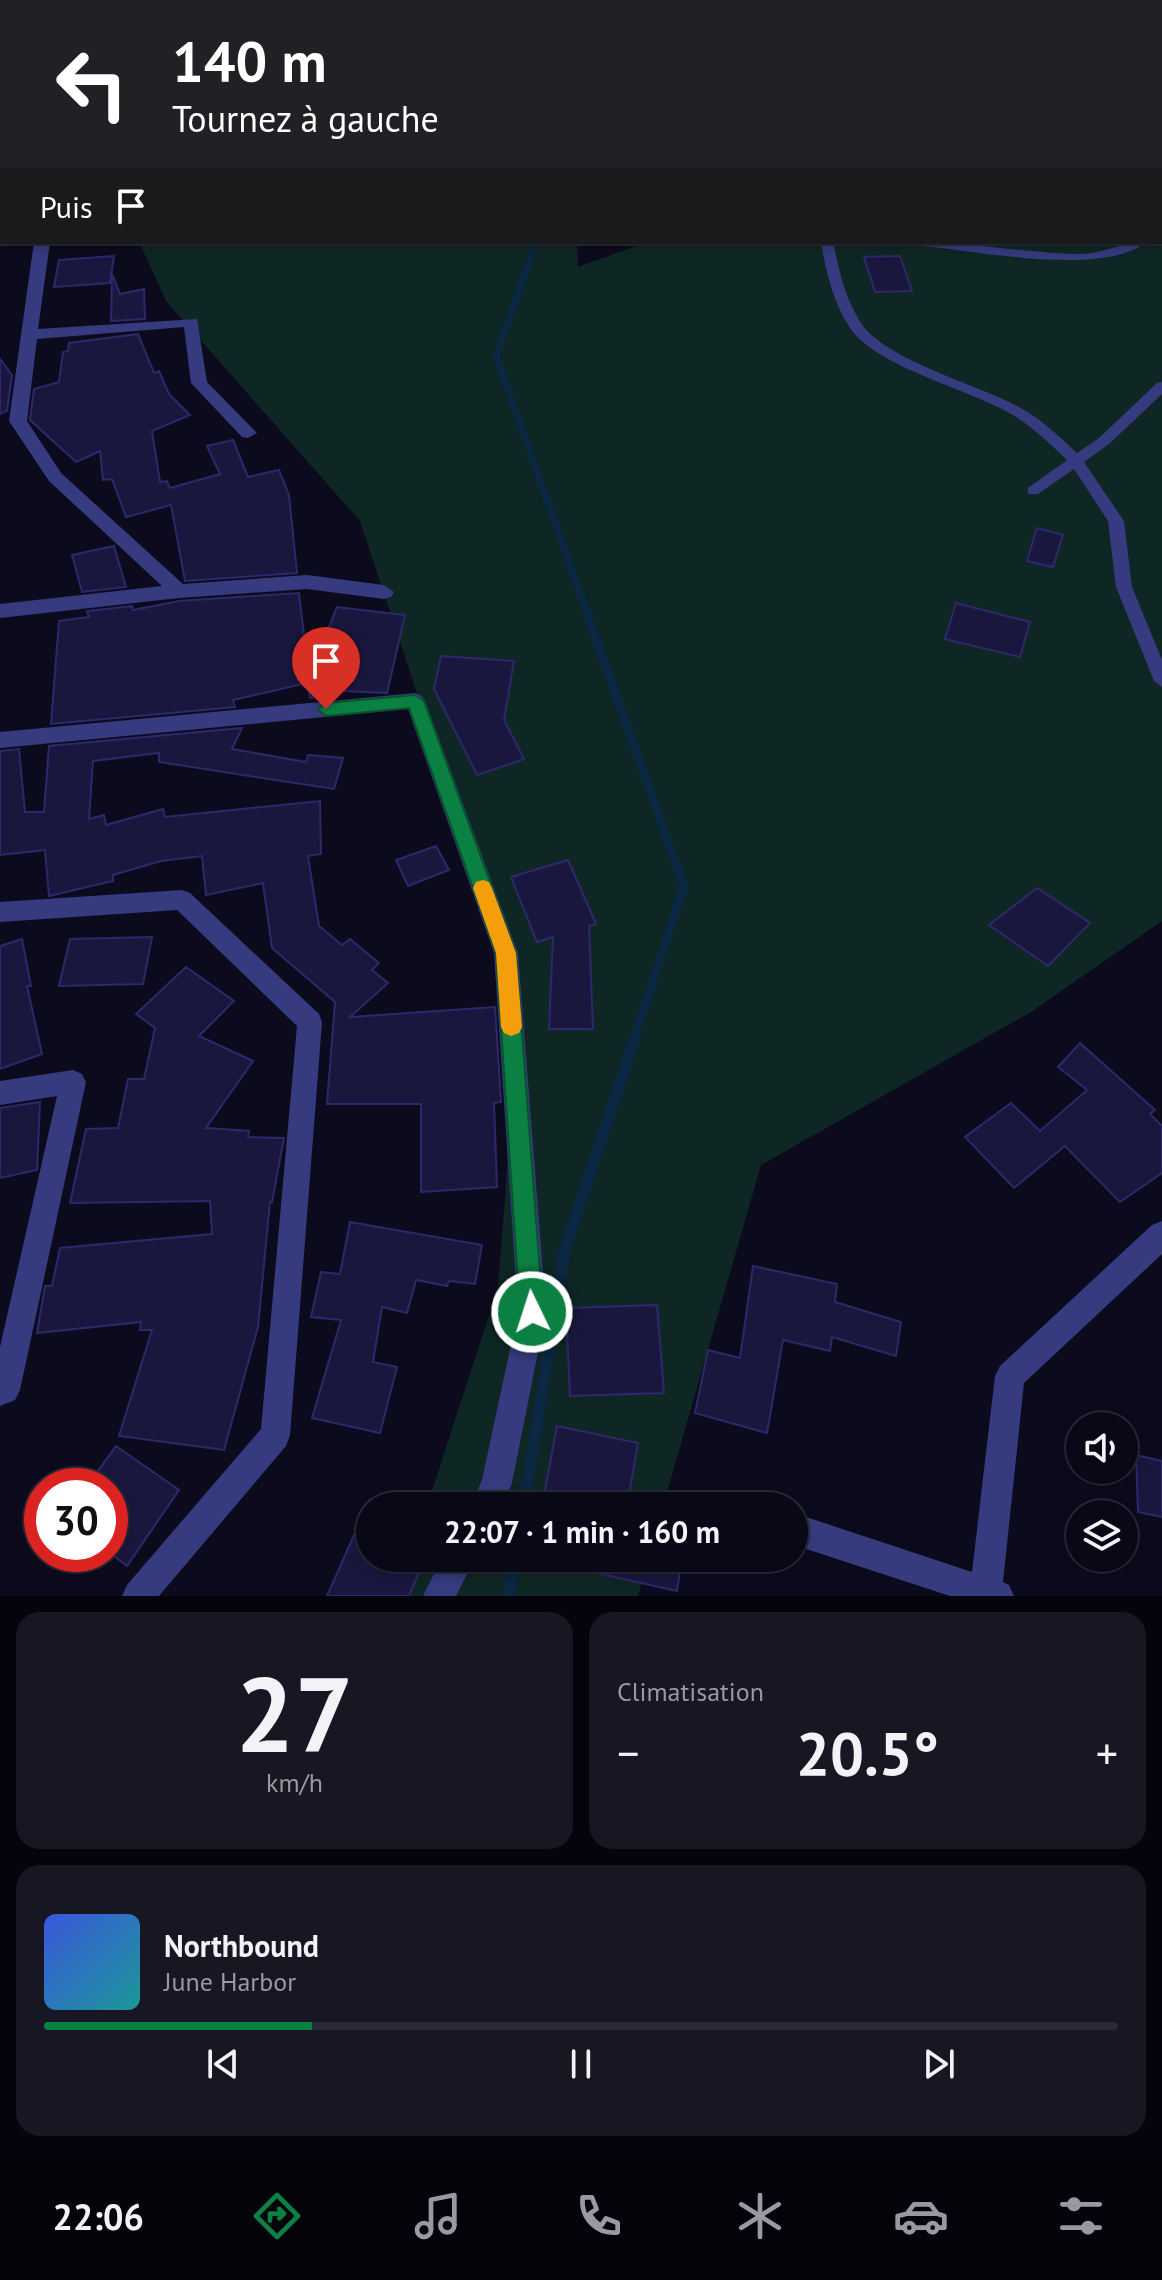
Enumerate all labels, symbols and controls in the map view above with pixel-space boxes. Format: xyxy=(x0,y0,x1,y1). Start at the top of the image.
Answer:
text: 140 m xyxy=(172,25,327,97)
icon: left xyxy=(40,32,144,136)
text: Tournez à gauche xyxy=(172,95,439,142)
icon: arrive xyxy=(109,184,153,228)
text: Puis xyxy=(40,187,93,226)
pin xyxy=(292,627,360,709)
icon: arrive xyxy=(304,639,348,683)
position arrow xyxy=(490,1270,574,1354)
map controls xyxy=(1066,1412,1138,1572)
button: sound xyxy=(1066,1412,1138,1484)
speed limit sign: 30 xyxy=(24,1468,128,1572)
button: layers xyxy=(1066,1500,1138,1572)
text: 22:07 · 1 min · 160 m xyxy=(444,1512,720,1551)
text: 27 xyxy=(236,1646,353,1781)
text: Climatisation xyxy=(617,1675,764,1708)
text: 20.5° xyxy=(796,1714,939,1792)
text: − xyxy=(617,1724,639,1781)
text: + xyxy=(1096,1724,1118,1781)
text: km/h xyxy=(266,1766,323,1799)
text: Northbound xyxy=(164,1926,319,1965)
text: June Harbor xyxy=(164,1965,296,1998)
icon: previous xyxy=(201,2042,245,2086)
icon: pause xyxy=(559,2042,603,2086)
icon: next xyxy=(917,2042,961,2086)
icon: directions xyxy=(249,2188,305,2244)
icon: music xyxy=(410,2188,466,2244)
icon: phone xyxy=(571,2188,627,2244)
icon: climate xyxy=(732,2188,788,2244)
icon: car xyxy=(893,2188,949,2244)
icon: filters xyxy=(1053,2188,1109,2244)
text: 22:06 xyxy=(52,2193,144,2240)

